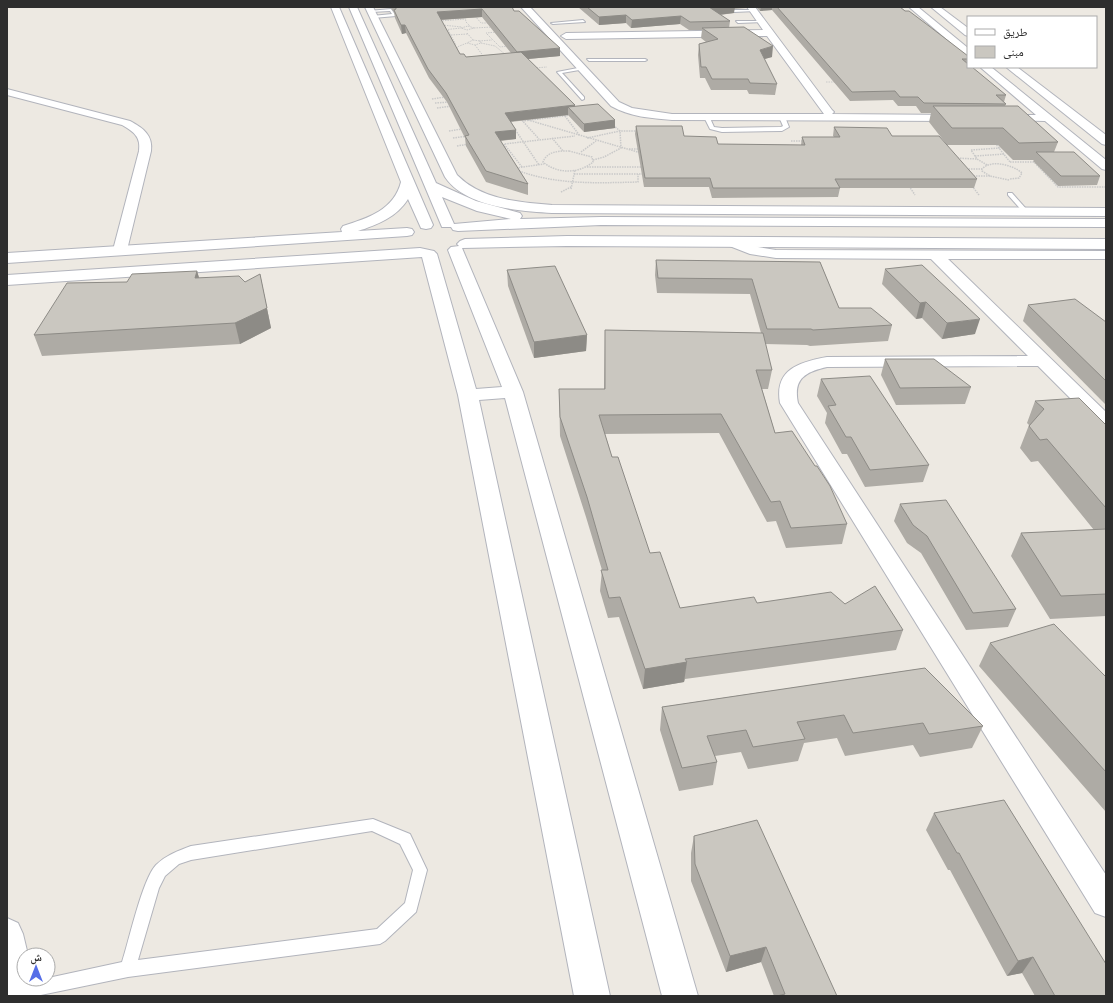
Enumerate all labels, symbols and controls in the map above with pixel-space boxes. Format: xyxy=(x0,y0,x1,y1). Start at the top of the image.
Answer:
legend xyxy=(967,16,1097,68)
text: طريق xyxy=(1003,23,1028,40)
text: مبنى xyxy=(1003,43,1024,60)
north arrow xyxy=(16,947,56,987)
text: ش xyxy=(30,949,42,965)

